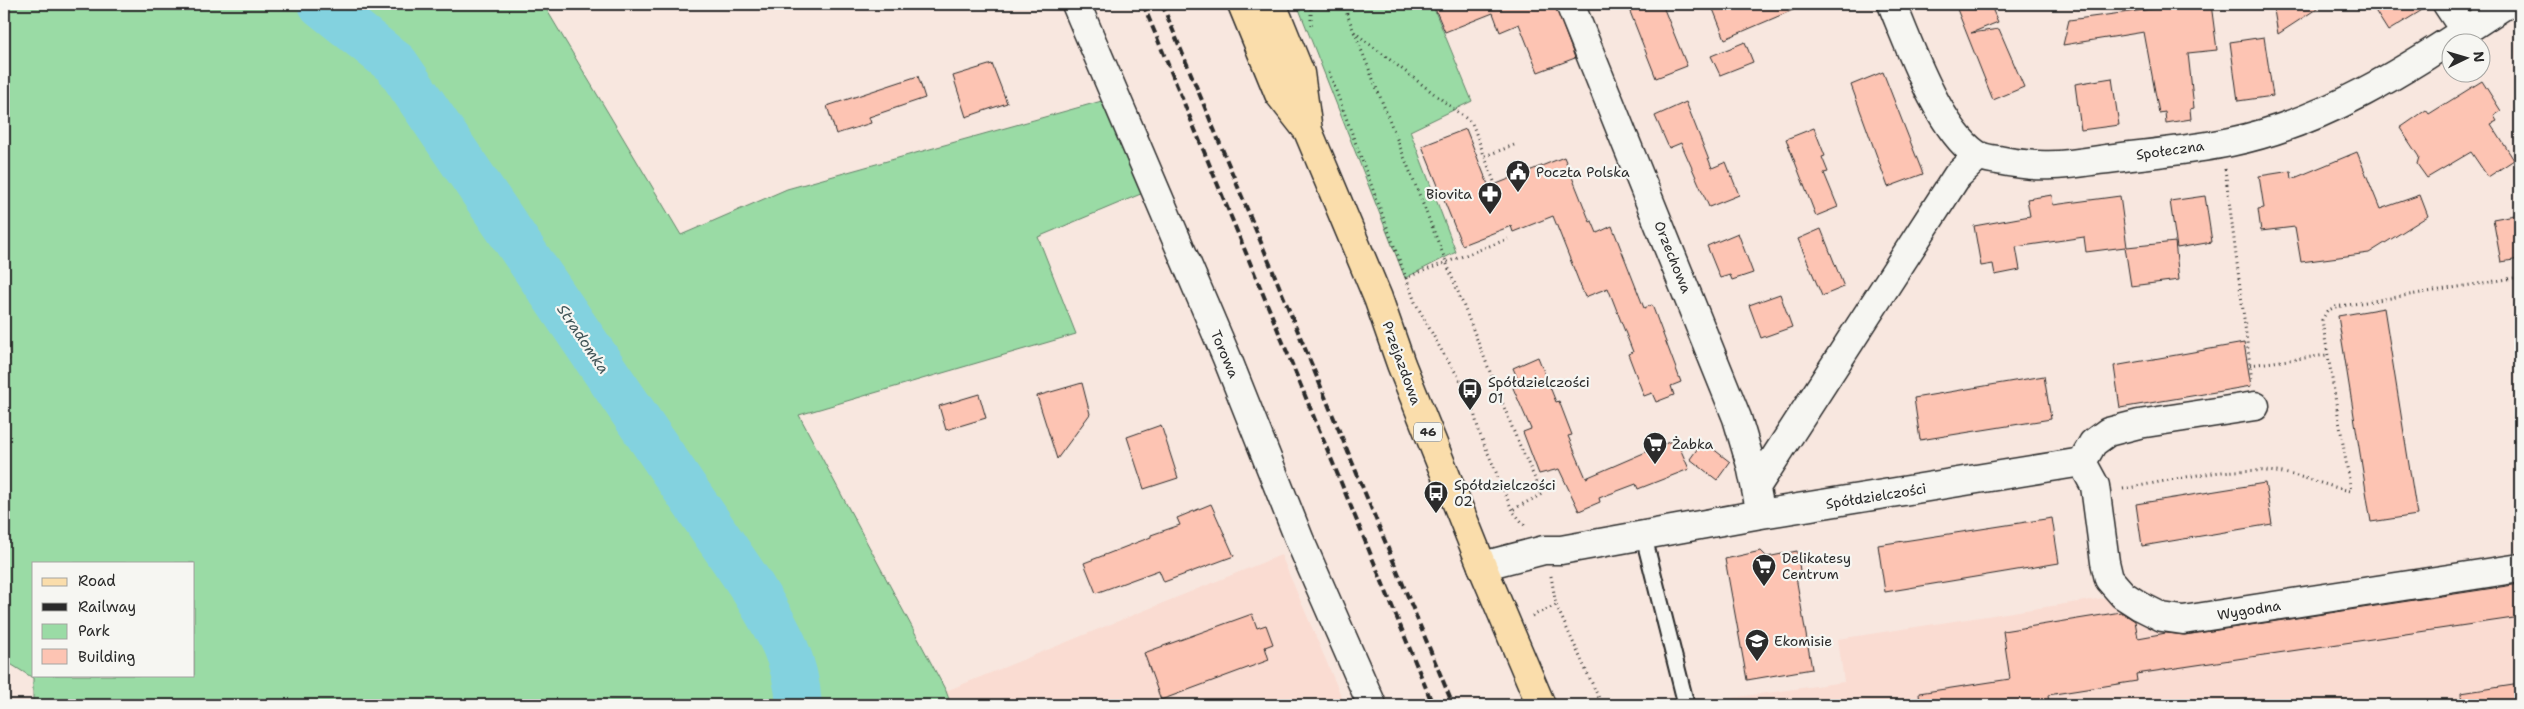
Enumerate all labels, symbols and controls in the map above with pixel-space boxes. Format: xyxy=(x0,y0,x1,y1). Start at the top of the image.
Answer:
north arrow xyxy=(2442,32,2492,82)
text: N xyxy=(2470,51,2488,63)
street label: Społeczna xyxy=(2135,136,2206,164)
public building icon: Poczta Polska xyxy=(1505,159,1531,193)
place label: Poczta Polska xyxy=(1536,163,1630,181)
pharmacy icon: Biovita xyxy=(1477,181,1503,215)
place label: Biovita xyxy=(1426,185,1472,203)
street label: Orzechowa xyxy=(1650,218,1696,296)
water label: Stradomka xyxy=(552,300,614,378)
street label: Przejazdowa xyxy=(1379,319,1426,408)
street label: Torowa xyxy=(1207,327,1243,381)
place label: Spółdzielczości 01 xyxy=(1488,373,1590,407)
bus stop icon: Spółdzielczości 01 xyxy=(1457,377,1483,411)
road number: 46 xyxy=(1414,422,1442,442)
supermarket icon: Żabka xyxy=(1642,431,1668,465)
place label: Żabka xyxy=(1672,435,1714,453)
place label: Spółdzielczości 02 xyxy=(1454,476,1556,510)
street label: Spółdzielczości xyxy=(1824,479,1928,513)
bus stop icon: Spółdzielczości 02 xyxy=(1423,480,1449,514)
place label: Delikatesy Centrum xyxy=(1782,549,1851,583)
supermarket icon: Delikatesy Centrum xyxy=(1751,553,1777,587)
legend xyxy=(32,562,195,676)
text: Road xyxy=(78,571,116,591)
street label: Wygodna xyxy=(2216,596,2282,624)
text: Railway xyxy=(78,597,136,617)
text: Park xyxy=(78,621,110,641)
school or university icon: Ekomisie xyxy=(1744,628,1770,662)
place label: Ekomisie xyxy=(1774,632,1832,650)
text: Building xyxy=(78,647,135,667)

